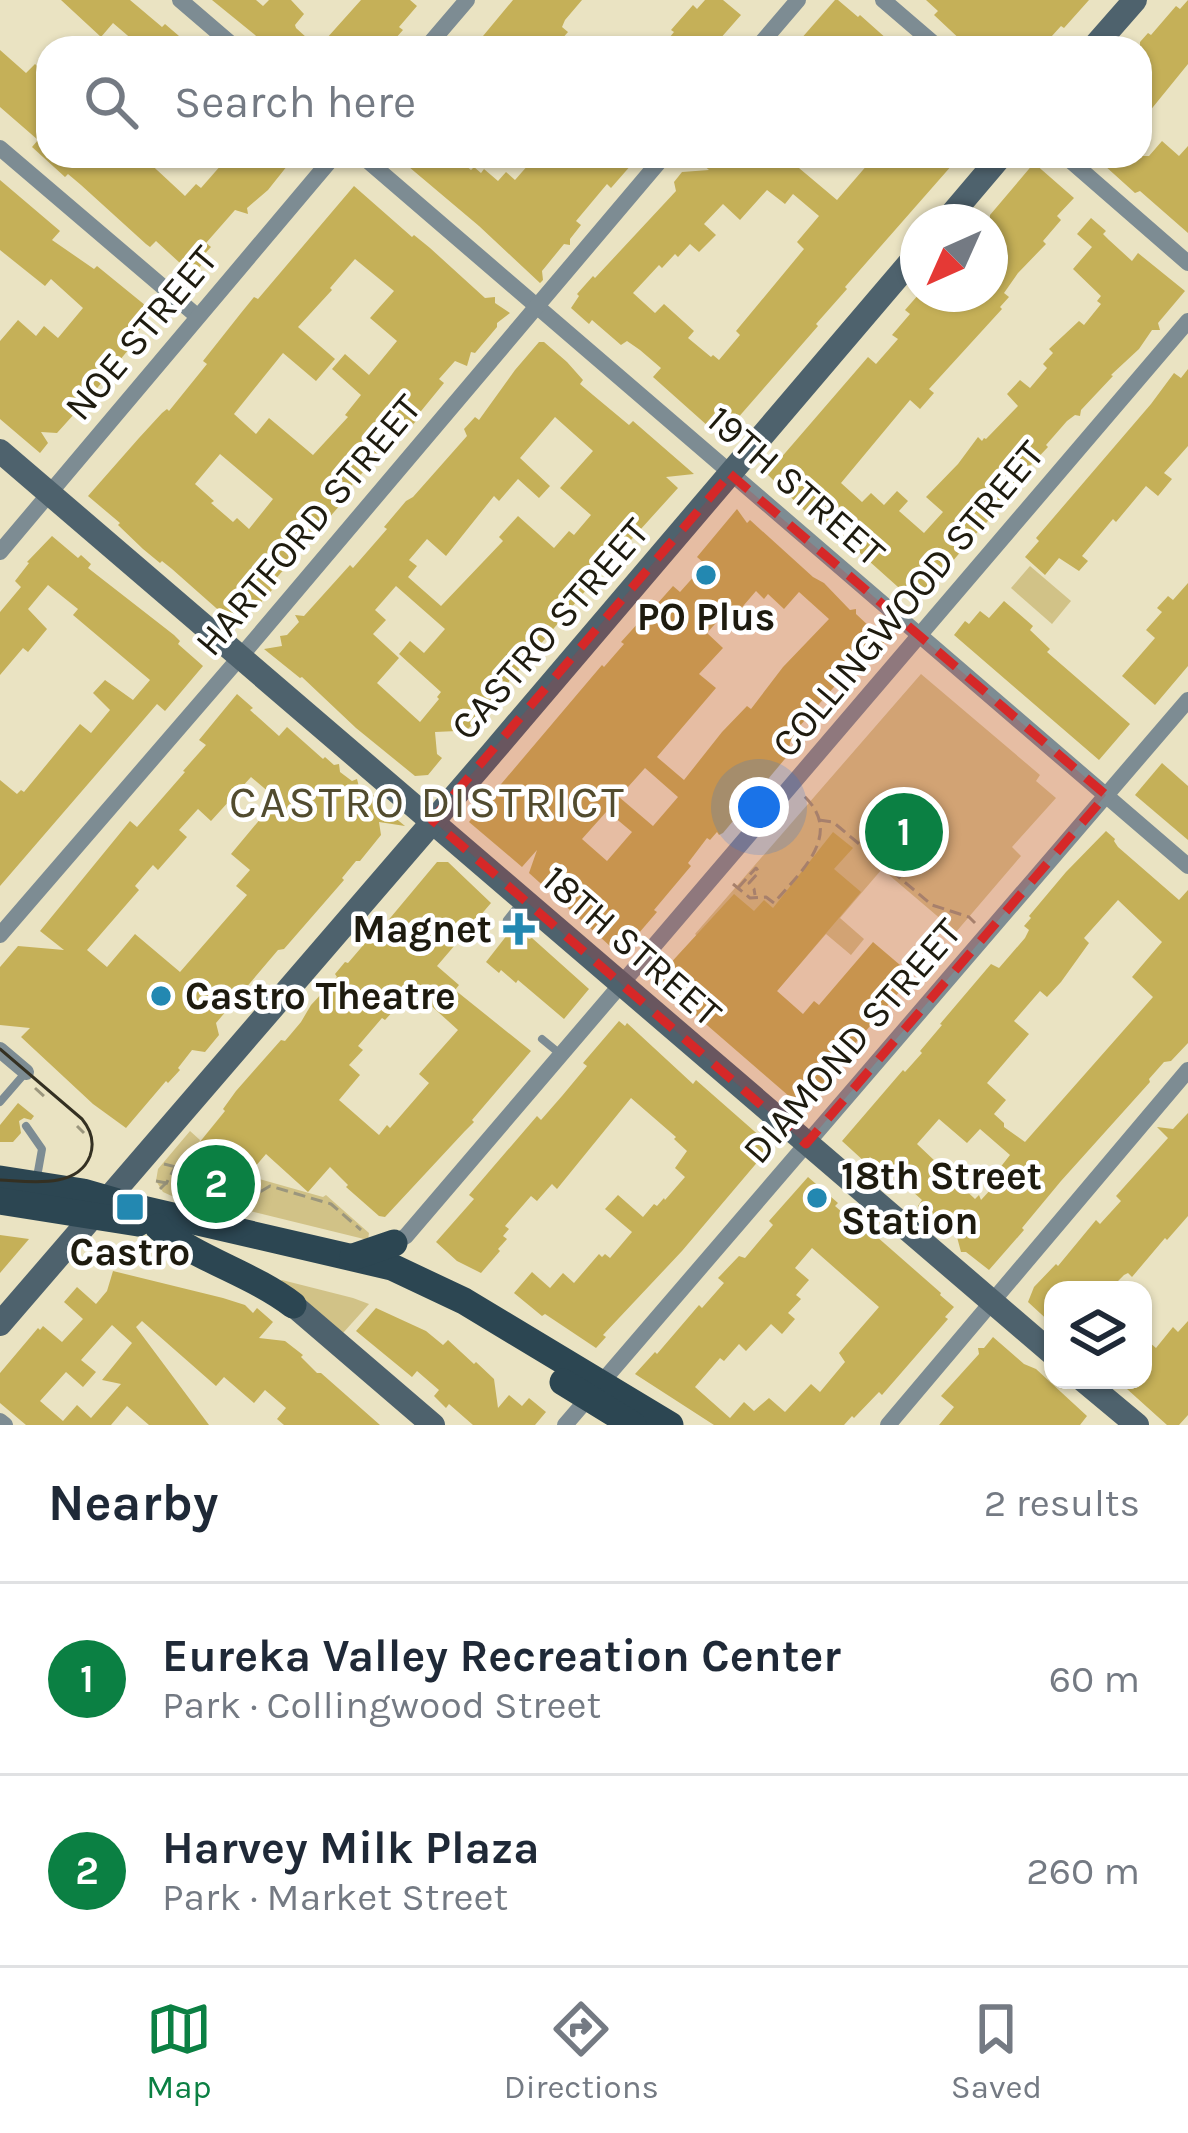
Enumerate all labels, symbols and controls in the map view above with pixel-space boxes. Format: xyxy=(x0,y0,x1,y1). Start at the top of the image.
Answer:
search box xyxy=(36,36,1152,168)
icon: search xyxy=(78,69,144,135)
text: Search here xyxy=(174,76,416,128)
north arrow xyxy=(900,204,1008,312)
street label: NOE STREET xyxy=(55,236,228,430)
street label: HARTFORD STREET xyxy=(185,385,431,665)
street label: 19TH STREET xyxy=(698,396,895,576)
street label: COLLINGWOOD STREET xyxy=(762,431,1054,767)
street label: CASTRO STREET xyxy=(441,509,659,749)
marker: PO Plus xyxy=(693,562,719,588)
place label: PO Plus xyxy=(637,594,775,640)
district label: CASTRO DISTRICT xyxy=(229,776,627,828)
your location xyxy=(729,777,789,837)
pin: 1 xyxy=(865,787,943,877)
street label: 18TH STREET xyxy=(533,856,731,1037)
place label: Magnet xyxy=(352,906,492,952)
street label: DIAMOND STREET xyxy=(733,909,971,1173)
marker: Magnet xyxy=(503,913,535,945)
place label: Castro Theatre xyxy=(185,973,456,1019)
marker: Castro Theatre xyxy=(148,983,174,1009)
pin: 2 xyxy=(177,1139,255,1229)
place label: 18th Street Station xyxy=(841,1153,1042,1244)
marker: 18th Street Station xyxy=(804,1185,830,1211)
marker: Castro xyxy=(114,1191,146,1223)
place label: Castro xyxy=(70,1229,190,1275)
map controls xyxy=(1044,1281,1152,1389)
button: layers xyxy=(1044,1281,1152,1389)
text: Nearby xyxy=(48,1473,218,1533)
text: 2 results xyxy=(984,1480,1140,1526)
text: Eureka Valley Recreation Center xyxy=(162,1630,841,1682)
text: 1 xyxy=(80,1656,94,1702)
text: 60 m xyxy=(1049,1656,1140,1702)
text: Park · Collingwood Street xyxy=(162,1682,601,1728)
text: Harvey Milk Plaza xyxy=(162,1822,540,1874)
text: 2 xyxy=(75,1848,99,1894)
text: 260 m xyxy=(1026,1848,1140,1894)
text: Park · Market Street xyxy=(162,1874,508,1920)
tab: Map xyxy=(146,1996,212,2106)
tab: Directions xyxy=(504,1996,659,2106)
tab: Saved xyxy=(951,1996,1042,2106)

